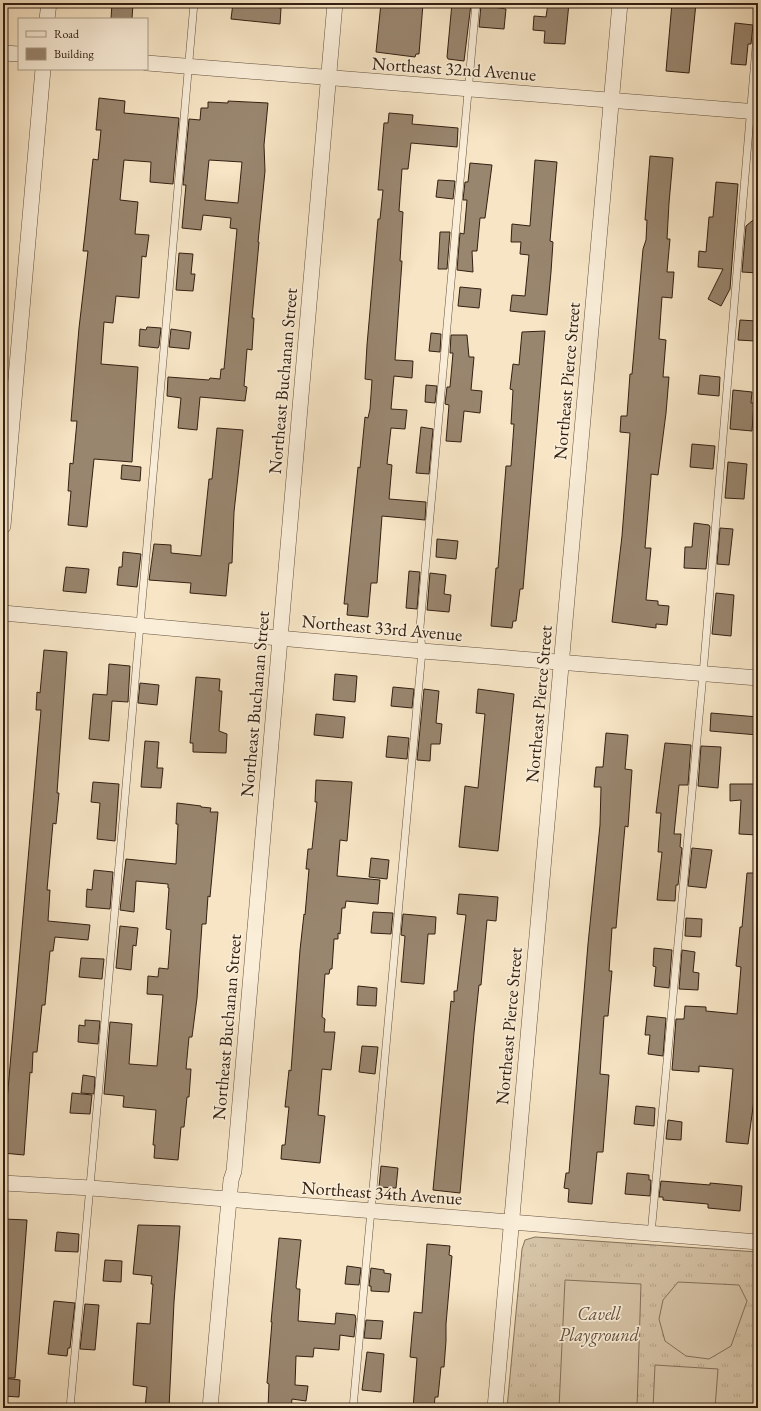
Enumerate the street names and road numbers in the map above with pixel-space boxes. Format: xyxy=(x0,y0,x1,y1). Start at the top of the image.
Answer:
street label: Northeast 32nd Avenue xyxy=(371,51,537,86)
street label: Northeast Buchanan Street xyxy=(263,287,302,475)
street label: Northeast Pierce Street xyxy=(548,301,585,461)
street label: Northeast 33rd Avenue xyxy=(301,609,463,646)
street label: Northeast Buchanan Street xyxy=(235,610,274,798)
street label: Northeast Pierce Street xyxy=(520,624,557,784)
street label: Northeast Buchanan Street xyxy=(207,933,246,1121)
street label: Northeast Pierce Street xyxy=(490,946,527,1106)
street label: Northeast 34th Avenue xyxy=(301,1175,463,1210)

